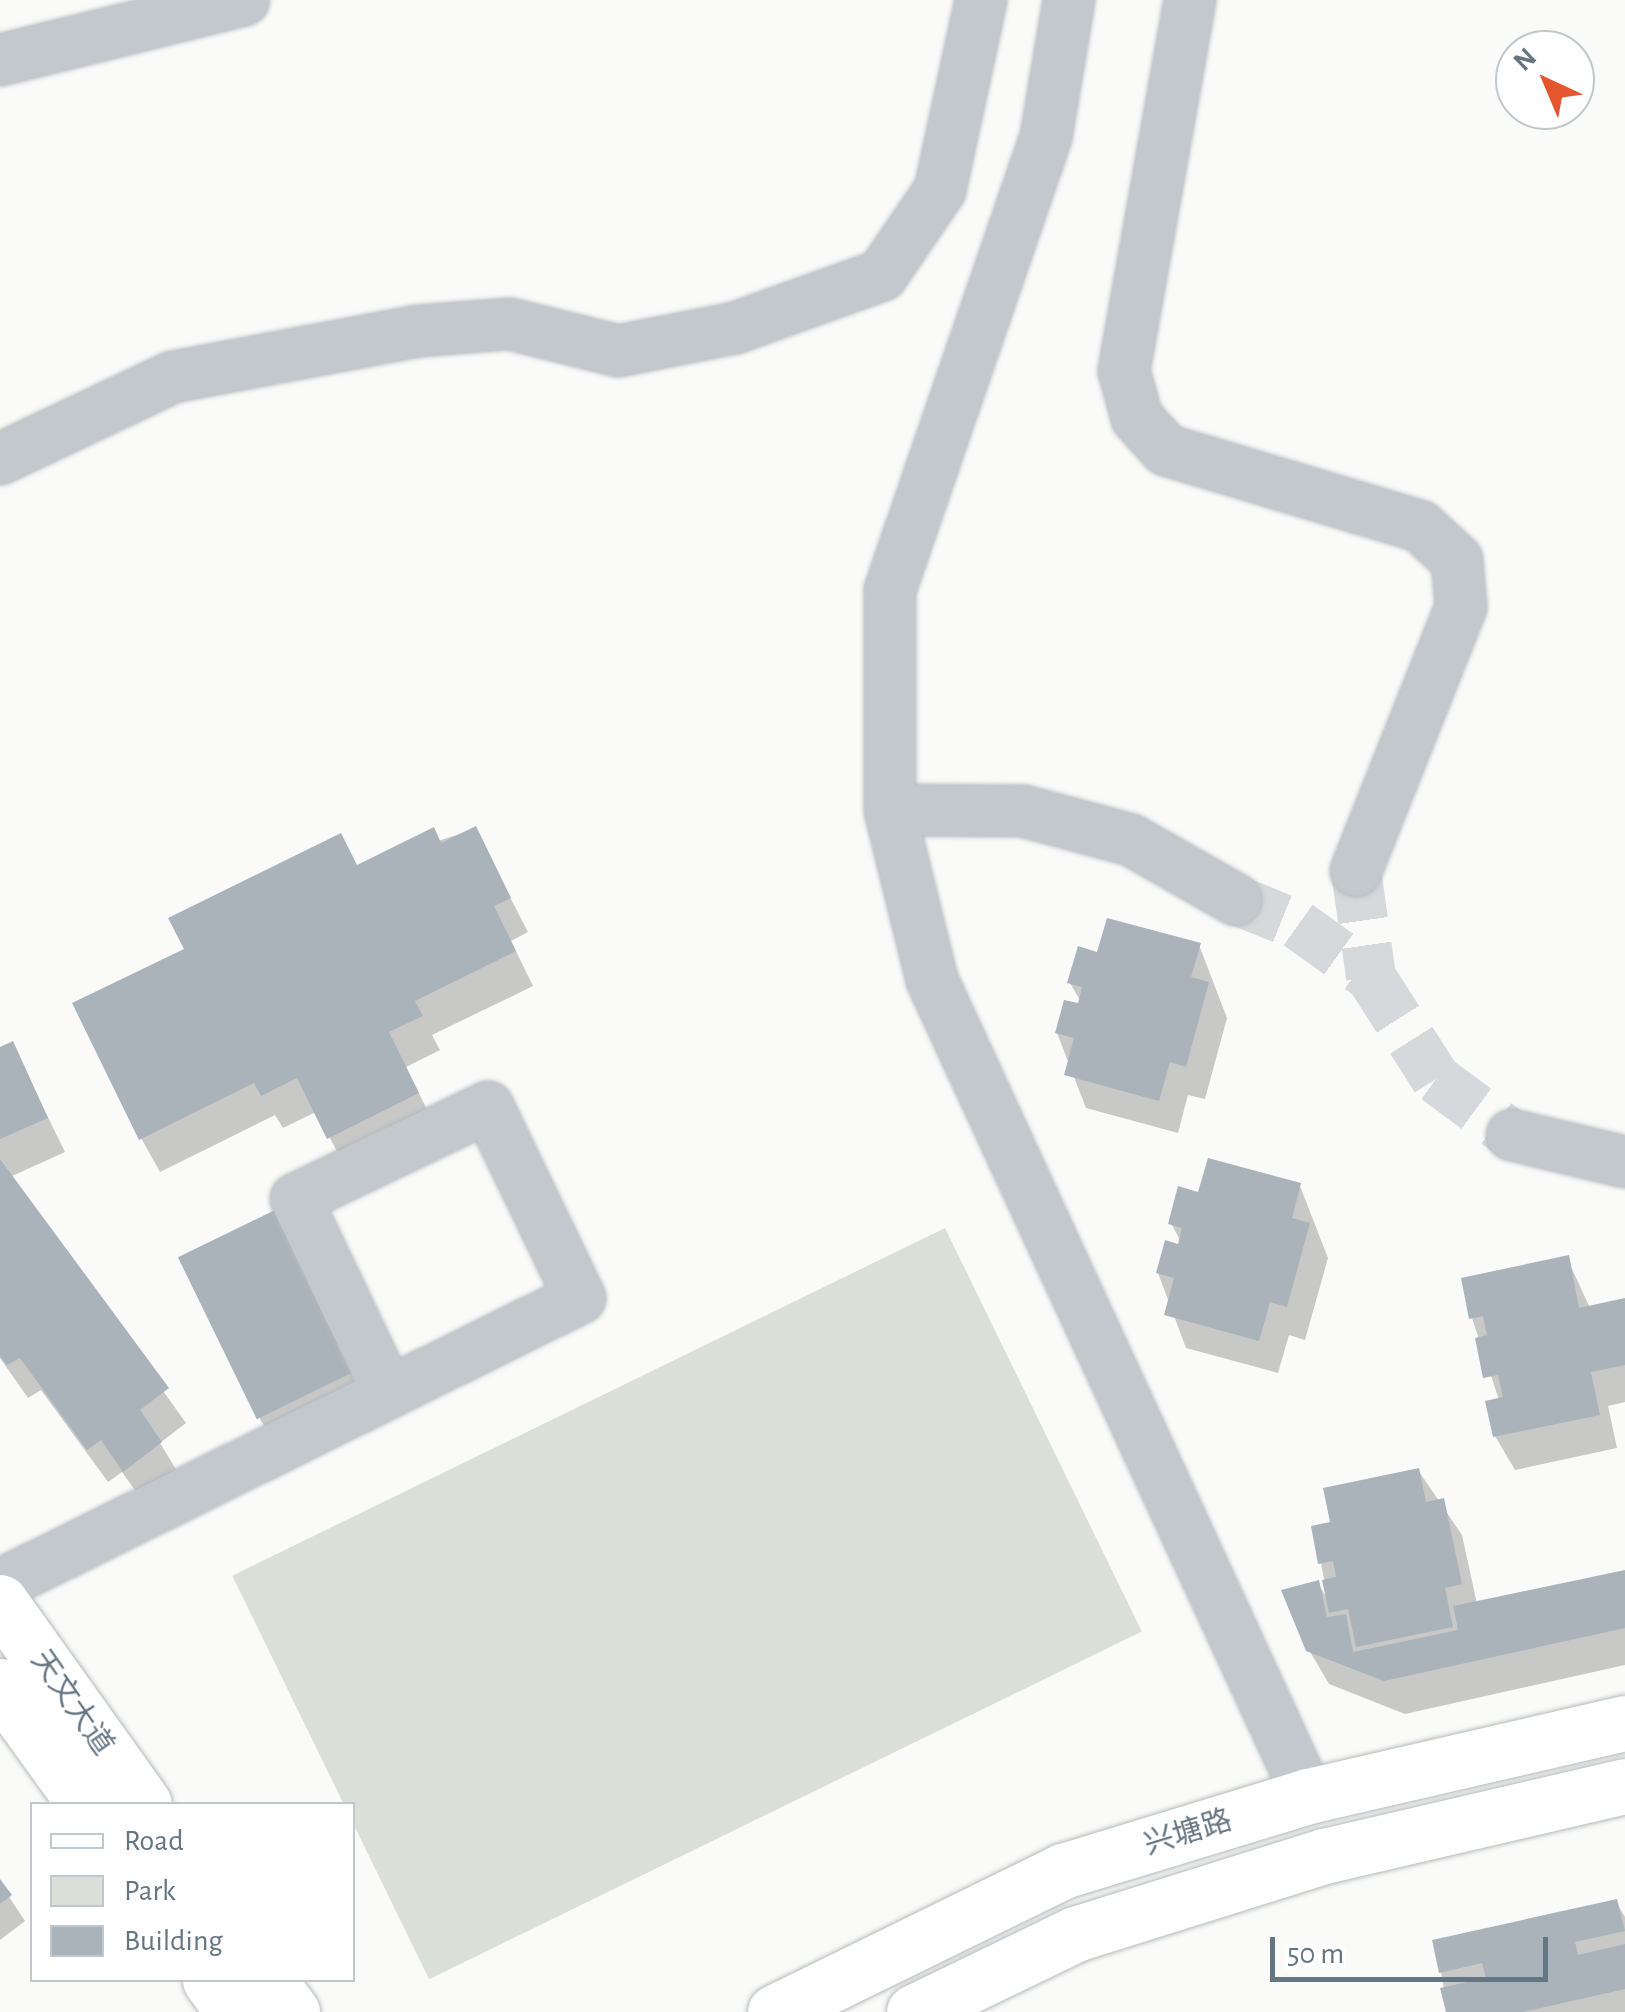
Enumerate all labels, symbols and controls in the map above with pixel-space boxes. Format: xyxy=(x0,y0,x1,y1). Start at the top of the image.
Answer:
north arrow xyxy=(1495,30,1595,130)
text: N xyxy=(1509,43,1542,77)
street label: 天文大道 xyxy=(23,1644,121,1762)
legend xyxy=(30,1802,355,1982)
street label: 兴塘路 xyxy=(1140,1803,1236,1863)
text: Road xyxy=(124,1826,184,1856)
text: Park xyxy=(124,1876,176,1906)
scale bar xyxy=(1275,1917,1552,1979)
text: Building xyxy=(124,1926,223,1956)
text: 50 m xyxy=(1287,1939,1344,1969)

